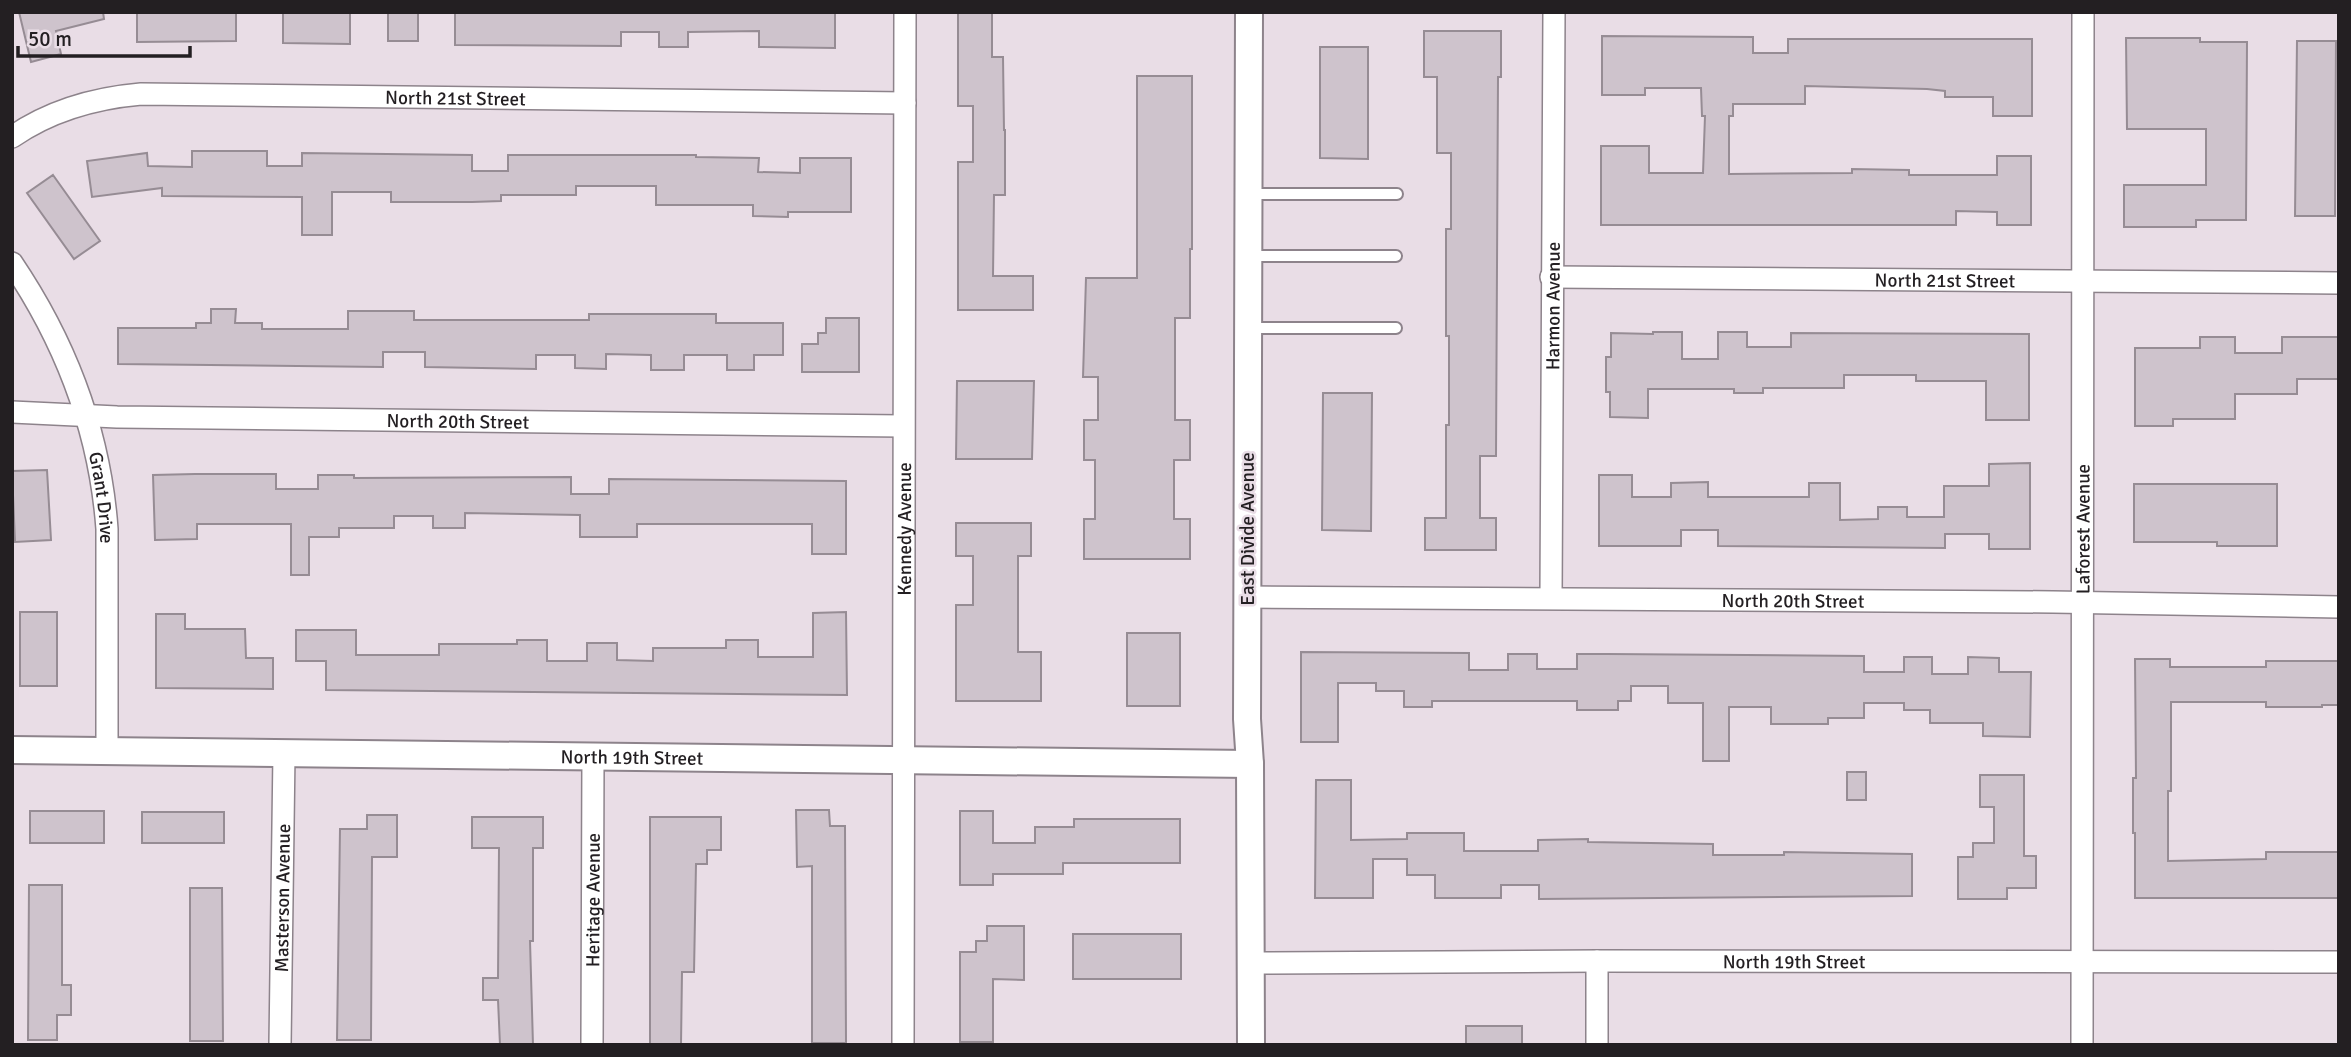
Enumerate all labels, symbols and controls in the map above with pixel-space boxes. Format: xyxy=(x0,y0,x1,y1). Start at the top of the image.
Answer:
scale bar xyxy=(18,14,189,58)
text: 50 m xyxy=(28,26,72,52)
street label: North 21st Street xyxy=(385,86,526,112)
street label: Harmon Avenue xyxy=(1541,242,1566,370)
street label: North 21st Street xyxy=(1875,268,2016,294)
street label: North 20th Street xyxy=(386,409,530,435)
street label: Grant Drive xyxy=(83,450,118,544)
street label: East Divide Avenue xyxy=(1236,452,1260,606)
street label: Kennedy Avenue xyxy=(893,462,917,596)
street label: Laforest Avenue xyxy=(2071,464,2096,594)
street label: North 20th Street xyxy=(1722,589,1865,614)
street label: North 19th Street xyxy=(560,745,704,771)
street label: Masterson Avenue xyxy=(270,824,296,972)
street label: Heritage Avenue xyxy=(581,833,606,967)
street label: North 19th Street xyxy=(1723,950,1866,974)

